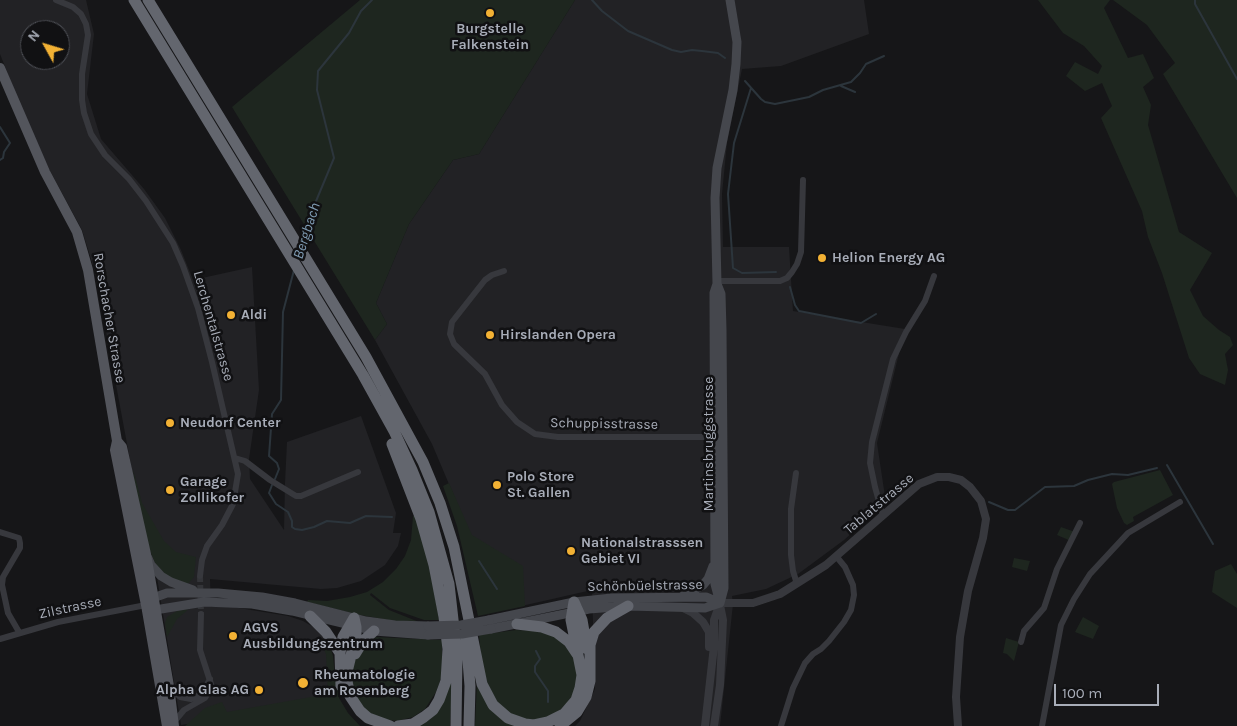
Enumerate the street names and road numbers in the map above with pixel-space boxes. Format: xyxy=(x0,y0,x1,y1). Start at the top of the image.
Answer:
street label: Rorschacher Strasse xyxy=(89,252,129,384)
street label: Lerchentalstrasse xyxy=(189,269,237,383)
street label: Martinsbruggstrasse xyxy=(701,377,717,511)
street label: Schuppisstrasse xyxy=(550,415,658,433)
street label: Tablatstrasse xyxy=(841,470,917,538)
street label: Schönbüelstrasse xyxy=(587,577,703,595)
street label: Zilstrasse xyxy=(37,593,103,623)

